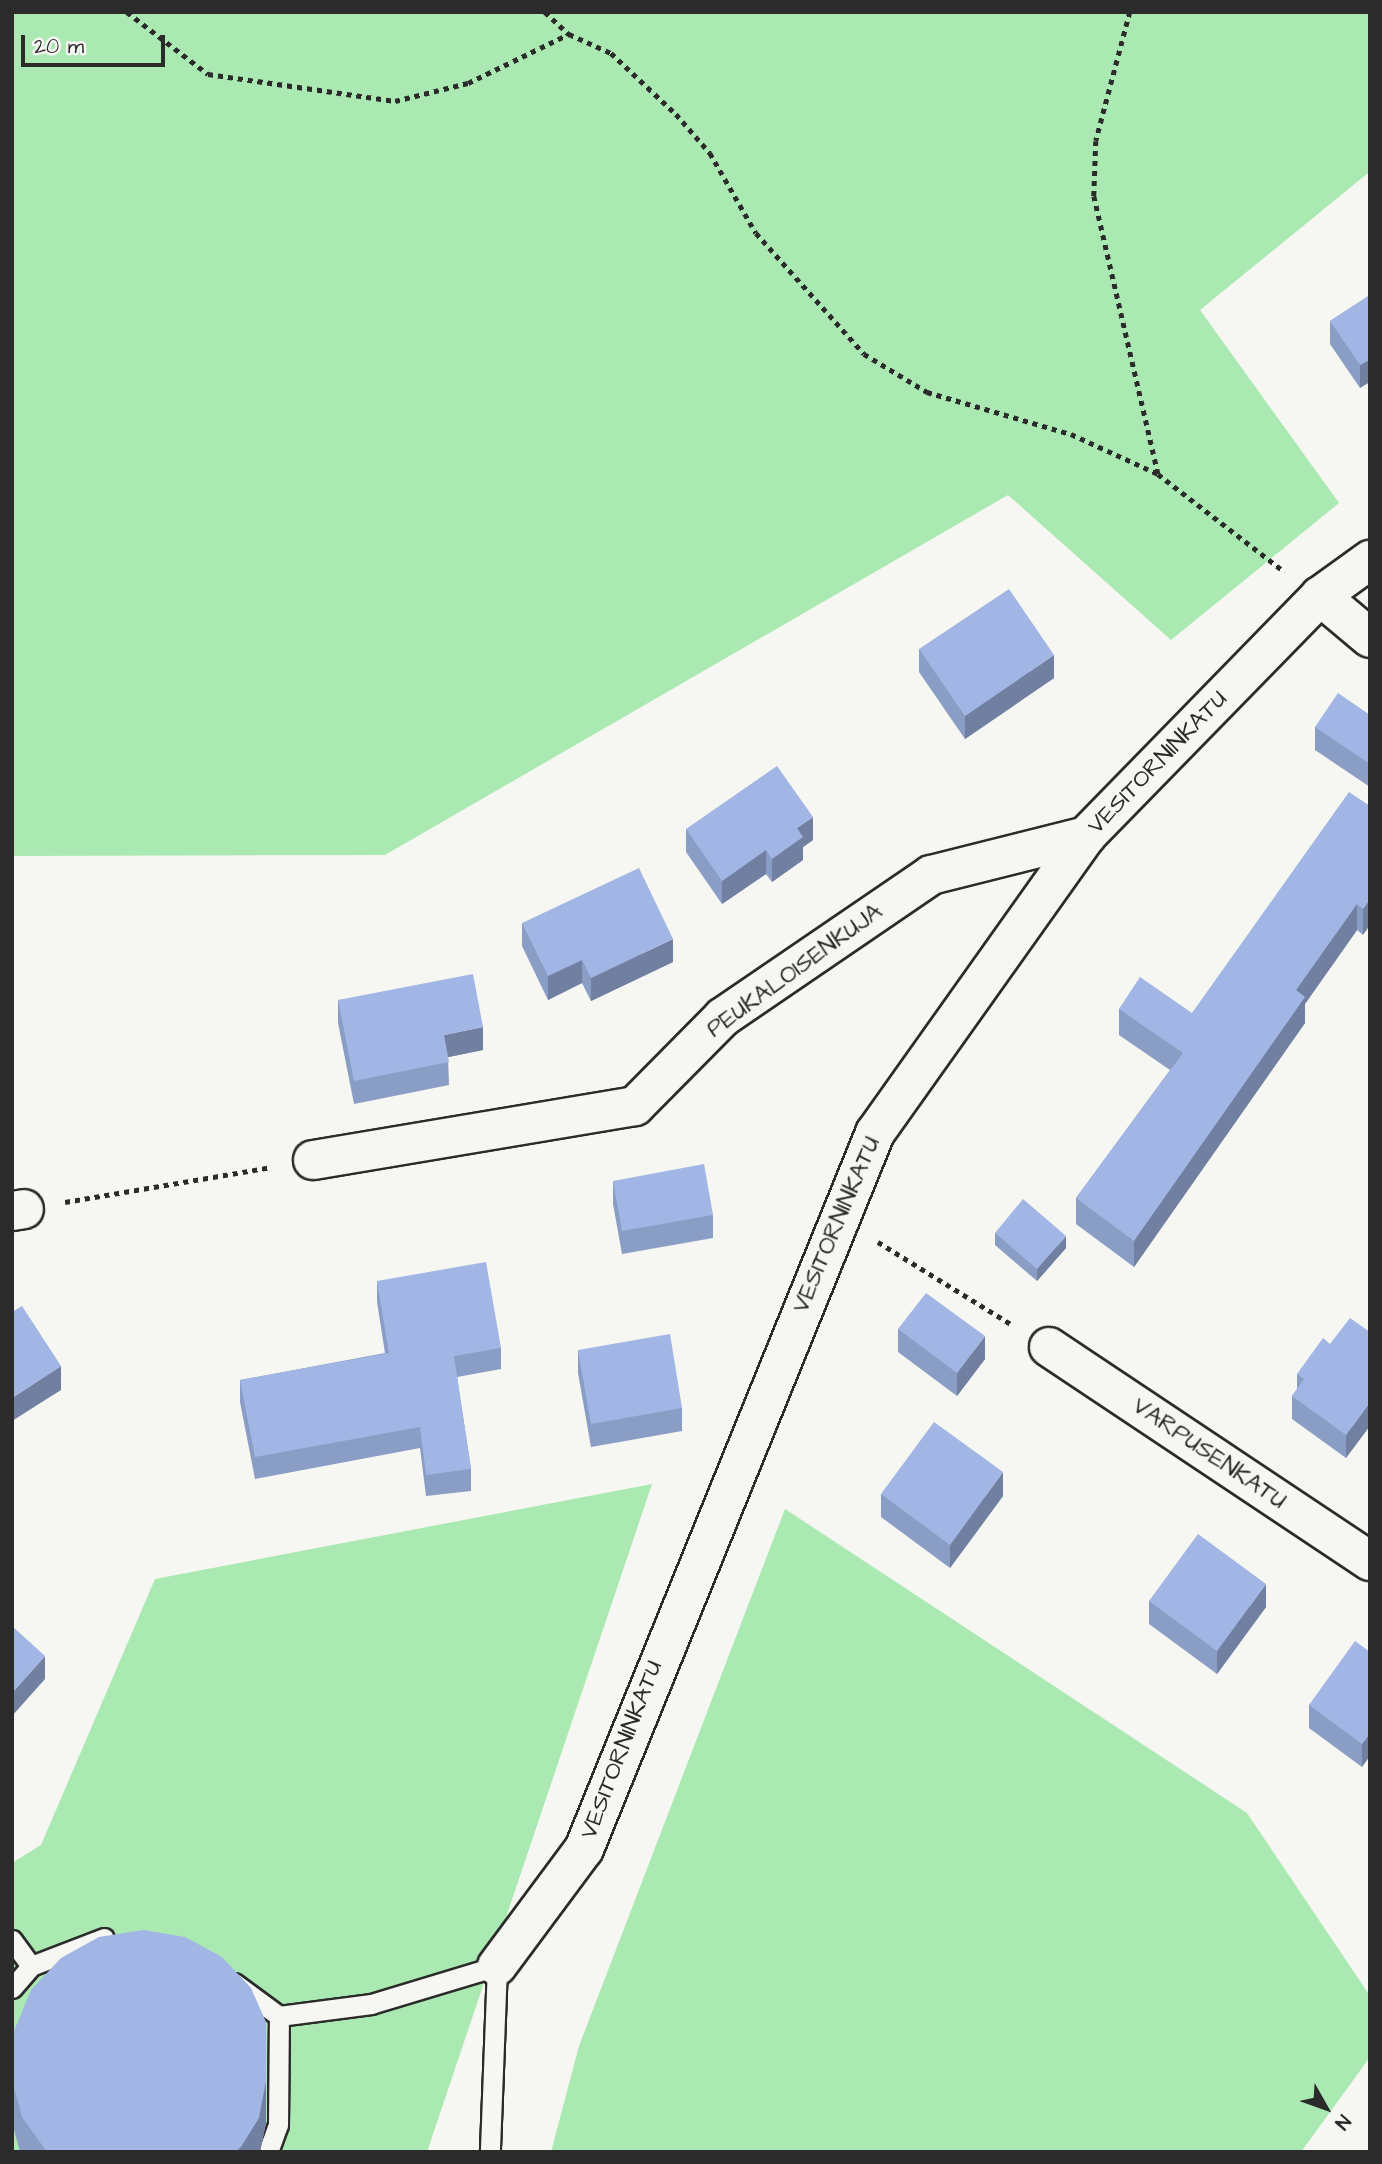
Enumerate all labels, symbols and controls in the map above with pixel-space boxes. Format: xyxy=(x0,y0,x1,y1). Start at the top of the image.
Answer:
scale bar xyxy=(24,21,168,65)
text: 20 m xyxy=(34,32,84,61)
street label: VESITORNINKATU xyxy=(1082,685,1234,841)
street label: PEUKALOISENKUJA xyxy=(702,898,888,1044)
street label: VESITORNINKATU xyxy=(787,1133,887,1317)
street label: VARPUSENKATU xyxy=(1127,1392,1291,1516)
street label: VESITORNINKATU xyxy=(575,1657,669,1843)
north arrow xyxy=(1291,2073,1361,2143)
text: N xyxy=(1328,2109,1357,2135)

